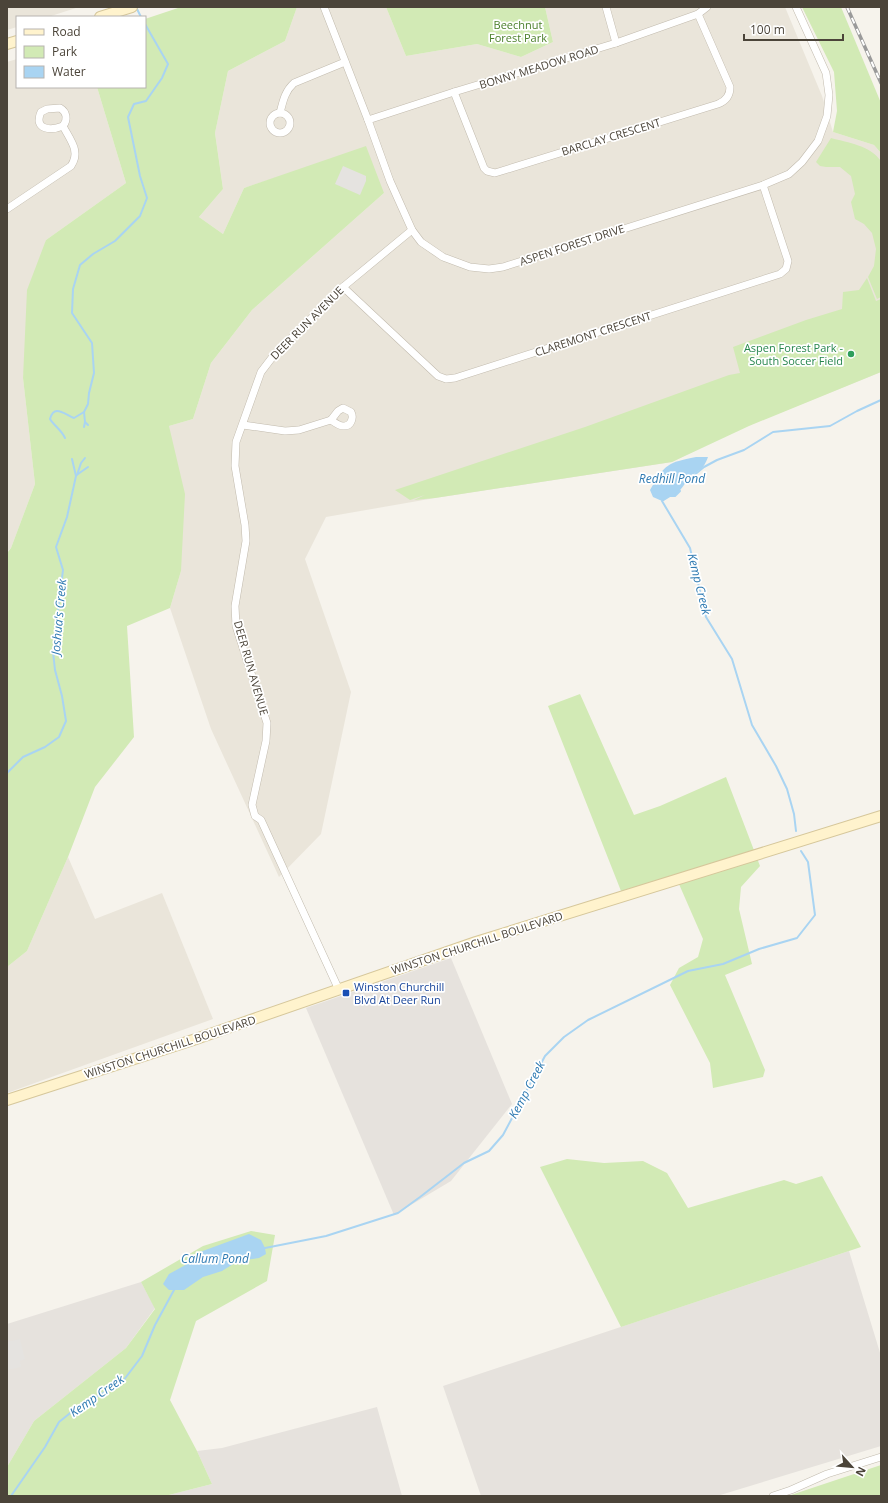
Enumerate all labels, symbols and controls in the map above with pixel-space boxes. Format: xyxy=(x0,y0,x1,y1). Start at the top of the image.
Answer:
legend xyxy=(16,16,146,88)
scale bar xyxy=(744,16,843,42)
park label: Beechnut Forest Park xyxy=(489,17,547,45)
text: 100 m xyxy=(750,21,785,38)
text: Road xyxy=(52,23,81,40)
street label: BONNY MEADOW ROAD xyxy=(477,41,600,92)
text: Park xyxy=(52,43,78,60)
text: Water xyxy=(52,63,86,80)
street label: BARCLAY CRESCENT xyxy=(560,114,662,159)
street label: ASPEN FOREST DRIVE xyxy=(517,220,626,269)
street label: DEER RUN AVENUE xyxy=(267,283,347,363)
street label: CLAREMONT CRESCENT xyxy=(533,308,653,359)
place label: Aspen Forest Park - South Soccer Field xyxy=(744,340,843,368)
marker: Aspen Forest Park - South Soccer Field xyxy=(846,349,856,359)
water label: Redhill Pond xyxy=(639,470,706,487)
water label: Kemp Creek xyxy=(684,551,716,618)
water label: Joshua's Creek xyxy=(47,577,70,658)
street label: DEER RUN AVENUE xyxy=(231,619,272,717)
street label: WINSTON CHURCHILL BOULEVARD xyxy=(389,908,564,977)
place label: Winston Churchill Blvd At Deer Run xyxy=(354,979,444,1007)
marker: Winston Churchill Blvd At Deer Run xyxy=(341,988,351,998)
street label: WINSTON CHURCHILL BOULEVARD xyxy=(82,1012,257,1081)
water label: Kemp Creek xyxy=(504,1057,549,1121)
water label: Callum Pond xyxy=(181,1250,250,1267)
water label: Kemp Creek xyxy=(66,1370,128,1421)
north arrow xyxy=(832,1447,872,1487)
text: N xyxy=(853,1464,870,1479)

